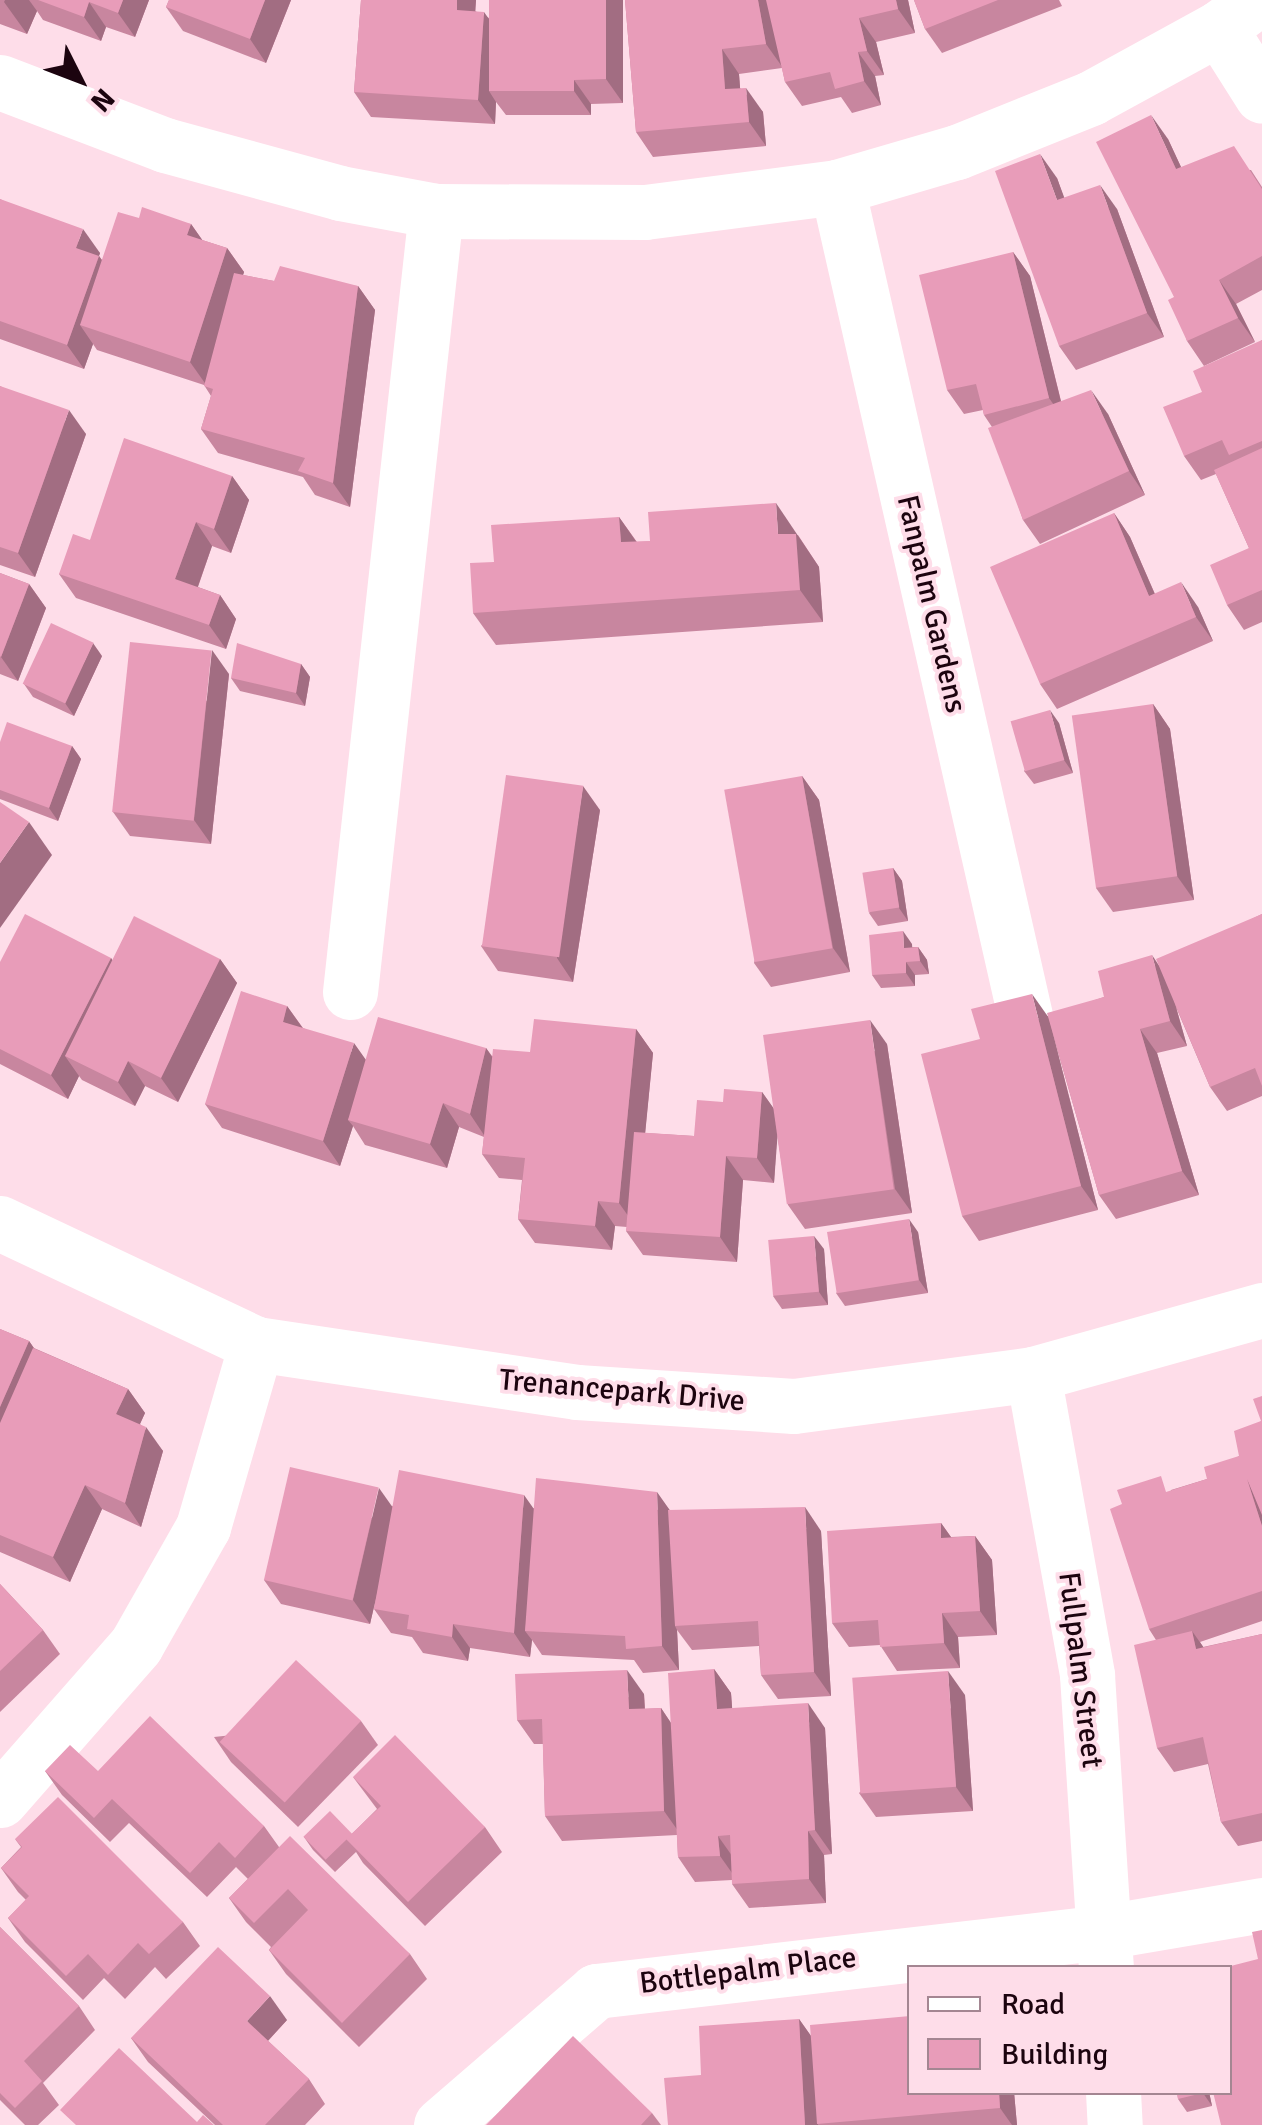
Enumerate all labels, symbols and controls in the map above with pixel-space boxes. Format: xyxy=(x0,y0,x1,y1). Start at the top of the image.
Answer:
north arrow xyxy=(30,30,130,130)
text: N xyxy=(83,81,121,119)
street label: Fanpalm Gardens xyxy=(888,492,974,716)
street label: Trenancepark Drive xyxy=(498,1362,746,1420)
street label: Fullpalm Street xyxy=(1050,1570,1110,1770)
street label: Bottlepalm Place xyxy=(637,1940,859,2002)
legend xyxy=(907,1965,1232,2095)
text: Road xyxy=(1001,1986,1065,2023)
text: Building xyxy=(1001,2036,1108,2073)

